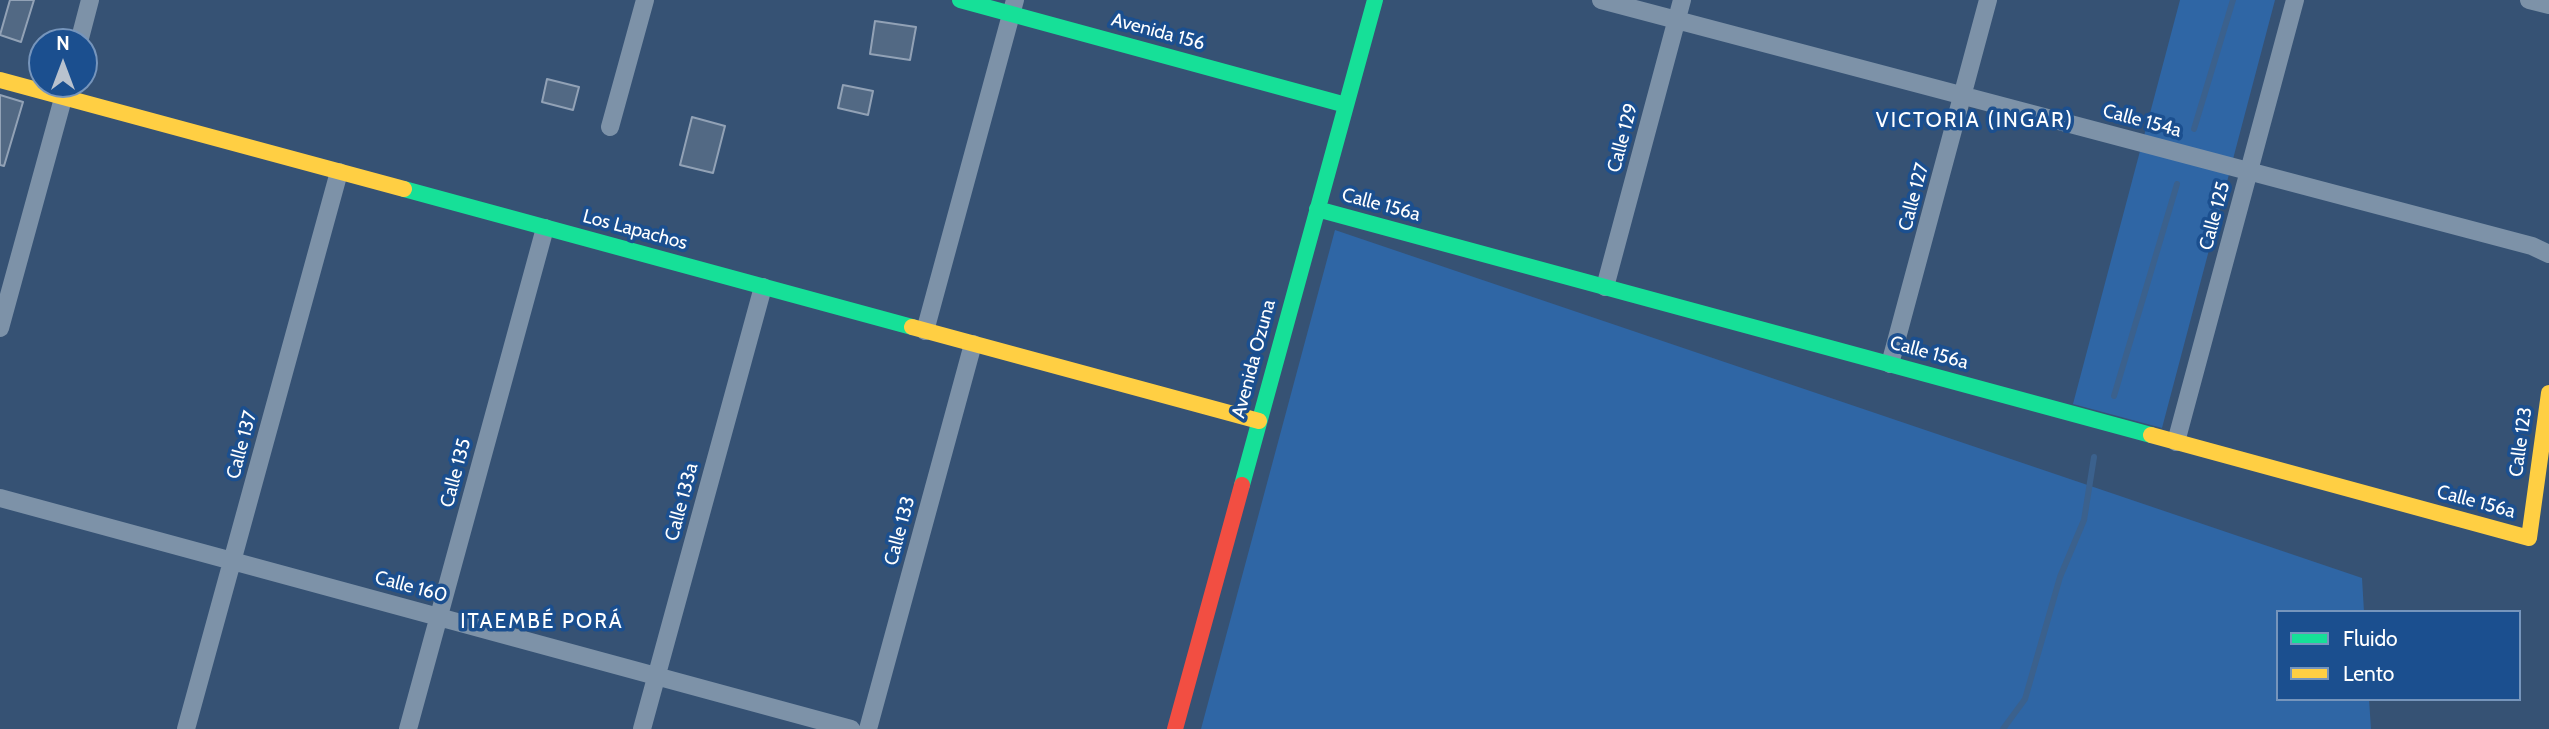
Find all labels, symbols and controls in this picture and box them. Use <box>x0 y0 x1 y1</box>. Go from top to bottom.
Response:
street label: Avenida 156 <box>1109 9 1207 55</box>
north arrow <box>28 28 98 98</box>
text: N <box>56 32 70 55</box>
street label: Calle 154a <box>2100 100 2184 142</box>
street label: Calle 129 <box>1603 101 1643 175</box>
district label: VICTORIA (INGAR) <box>1878 108 2072 134</box>
street label: Calle 127 <box>1894 161 1934 233</box>
street label: Calle 125 <box>2195 179 2235 253</box>
street label: Calle 156a <box>1339 184 1423 226</box>
street label: Los Lapachos <box>580 205 690 255</box>
street label: Avenida Ozuna <box>1227 297 1281 421</box>
street label: Calle 156a <box>1887 332 1971 374</box>
street label: Calle 123 <box>2505 406 2537 478</box>
street label: Calle 137 <box>222 408 262 482</box>
street label: Calle 135 <box>436 436 476 510</box>
street label: Calle 133a <box>661 461 703 543</box>
street label: Calle 156a <box>2434 481 2518 523</box>
street label: Calle 133 <box>880 494 920 568</box>
street label: Calle 160 <box>372 566 450 608</box>
district label: ITAEMBÉ PORÁ <box>462 609 622 635</box>
legend <box>2276 610 2521 701</box>
text: Fluido <box>2343 626 2398 651</box>
text: Lento <box>2343 661 2394 686</box>

